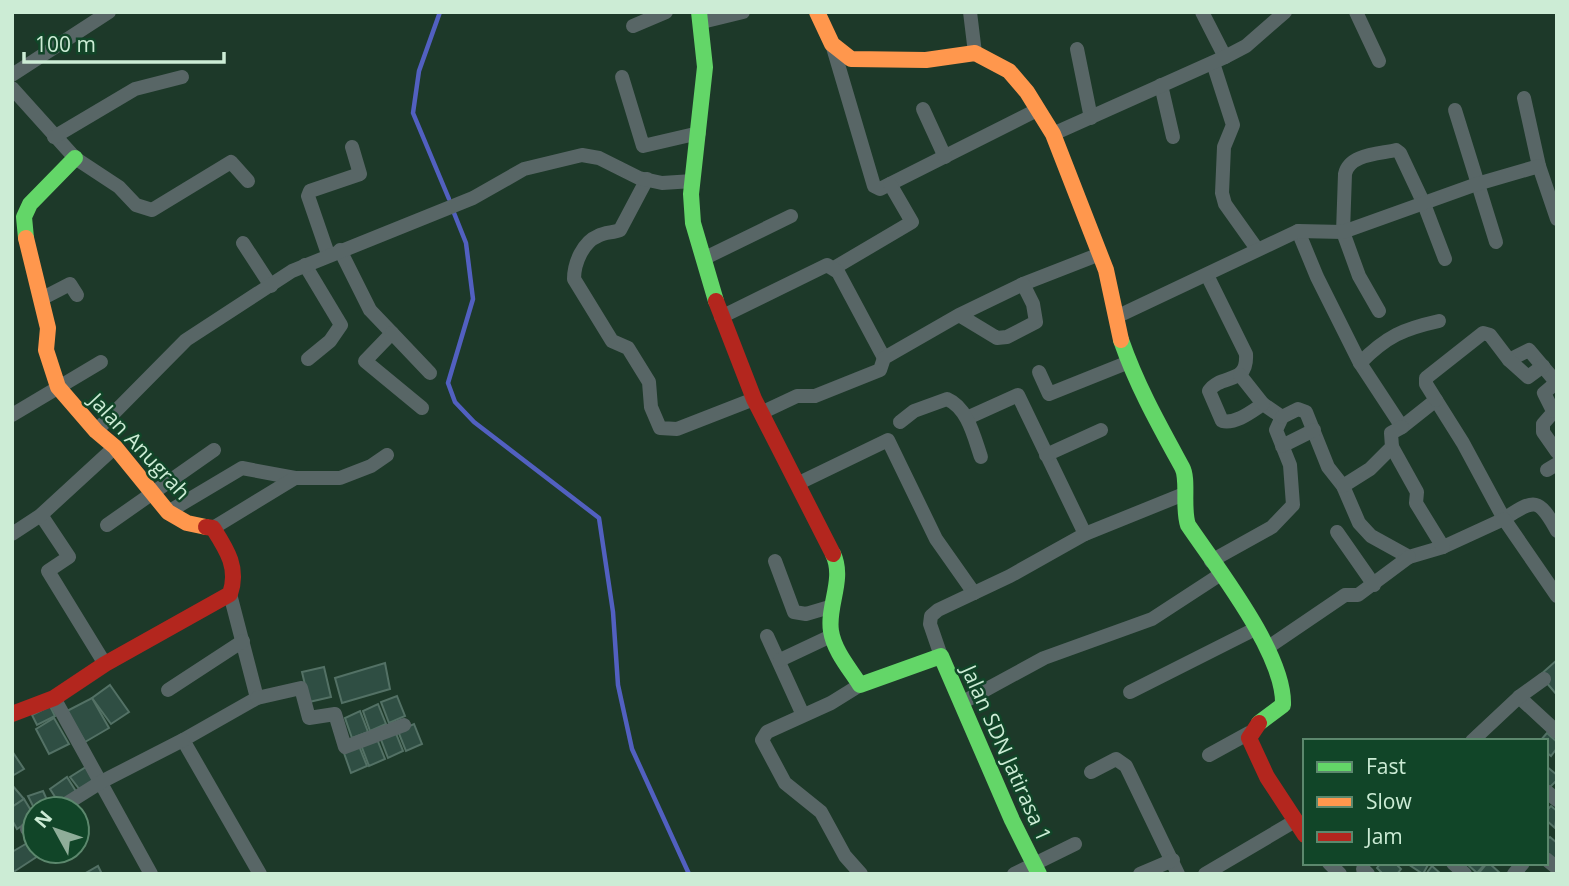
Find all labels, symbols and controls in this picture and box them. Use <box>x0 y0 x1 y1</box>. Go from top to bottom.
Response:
scale bar <box>24 21 224 65</box>
text: 100 m <box>35 30 96 58</box>
street label: Jalan Anugrah <box>82 385 197 505</box>
street label: Jalan SDN Jatirasa 1 <box>955 659 1058 846</box>
legend <box>1303 739 1548 865</box>
text: Fast <box>1366 752 1406 780</box>
text: Slow <box>1366 787 1412 815</box>
north arrow <box>21 795 91 865</box>
text: N <box>28 805 58 833</box>
text: Jam <box>1364 822 1403 850</box>

